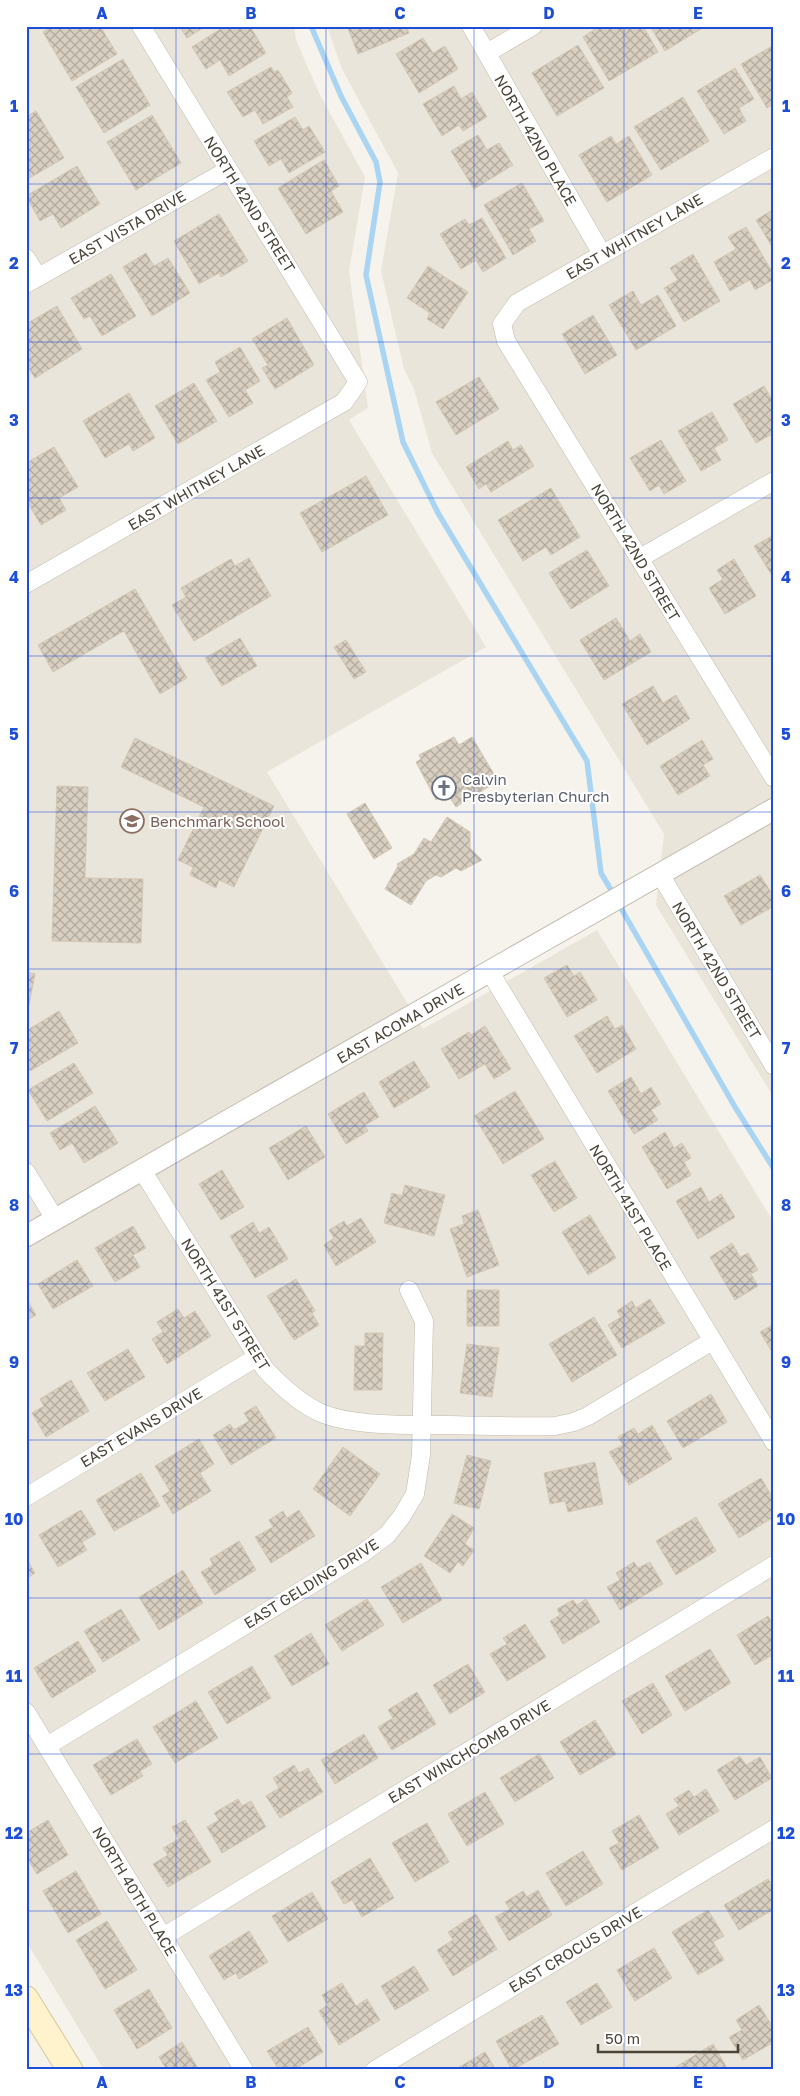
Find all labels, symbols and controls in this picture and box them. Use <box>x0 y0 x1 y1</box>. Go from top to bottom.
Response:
text: A <box>96 3 108 23</box>
text: B <box>245 3 257 23</box>
text: C <box>394 3 406 23</box>
text: D <box>543 3 555 23</box>
text: E <box>693 3 703 23</box>
street label: NORTH 42ND PLACE <box>491 71 581 209</box>
text: 1 <box>10 96 18 116</box>
text: 1 <box>782 96 790 116</box>
street label: NORTH 42ND STREET <box>201 133 299 275</box>
street label: EAST VISTA DRIVE <box>65 186 189 268</box>
street label: EAST WHITNEY LANE <box>562 189 706 283</box>
text: 2 <box>9 253 19 273</box>
text: 2 <box>781 253 791 273</box>
text: 3 <box>9 410 19 430</box>
text: 3 <box>781 410 791 430</box>
street label: EAST WHITNEY LANE <box>124 440 268 534</box>
street label: NORTH 42ND STREET <box>588 480 684 624</box>
text: 4 <box>9 567 19 587</box>
text: 4 <box>781 567 791 587</box>
text: 5 <box>9 724 19 744</box>
text: 5 <box>781 724 791 744</box>
place label: Calvin Presbyterian Church <box>462 770 610 805</box>
church icon: Calvin Presbyterian Church <box>431 775 457 801</box>
school or university icon: Benchmark School <box>119 808 145 834</box>
place label: Benchmark School <box>150 812 285 830</box>
text: 6 <box>9 881 19 901</box>
text: 6 <box>781 881 791 901</box>
street label: NORTH 42ND STREET <box>669 898 765 1042</box>
street label: EAST ACOMA DRIVE <box>333 979 467 1067</box>
text: 7 <box>10 1038 19 1058</box>
text: 7 <box>782 1038 791 1058</box>
street label: NORTH 41ST PLACE <box>586 1141 676 1273</box>
text: 8 <box>9 1195 19 1215</box>
text: 8 <box>781 1195 791 1215</box>
street label: NORTH 41ST STREET <box>178 1235 274 1373</box>
text: 9 <box>9 1352 19 1372</box>
text: 9 <box>781 1352 791 1372</box>
street label: EAST EVANS DRIVE <box>77 1383 205 1471</box>
text: 10 <box>5 1509 23 1529</box>
text: 10 <box>777 1509 795 1529</box>
street label: EAST GELDING DRIVE <box>240 1534 382 1632</box>
text: 11 <box>6 1666 22 1686</box>
text: 11 <box>778 1666 794 1686</box>
street label: EAST WINCHCOMB DRIVE <box>385 1695 553 1807</box>
text: 12 <box>5 1823 23 1843</box>
street label: NORTH 40TH PLACE <box>89 1823 181 1959</box>
text: 12 <box>777 1823 795 1843</box>
street label: EAST CROCUS DRIVE <box>505 1902 645 1996</box>
text: 13 <box>5 1980 23 2000</box>
text: 13 <box>777 1980 795 2000</box>
scale bar <box>598 2021 738 2053</box>
text: 50 m <box>605 2029 640 2047</box>
text: A <box>96 2072 108 2092</box>
text: B <box>245 2072 257 2092</box>
text: C <box>394 2072 406 2092</box>
text: D <box>543 2072 555 2092</box>
text: E <box>693 2072 703 2092</box>

